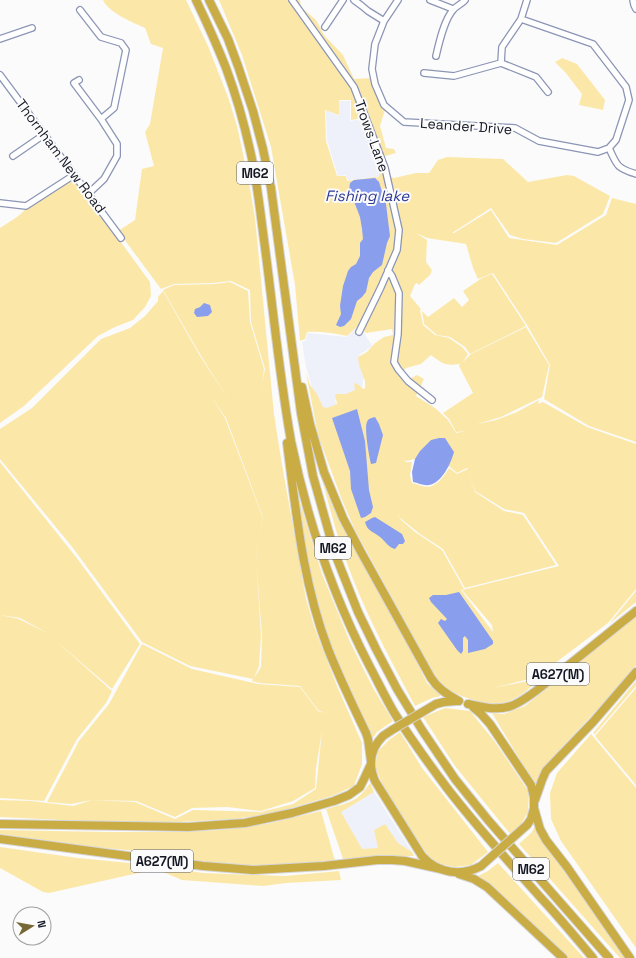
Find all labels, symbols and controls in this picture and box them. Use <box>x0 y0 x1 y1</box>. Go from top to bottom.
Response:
street label: Thornham New Road <box>12 95 110 217</box>
street label: Trows Lane <box>351 97 393 175</box>
street label: Leander Drive <box>419 114 513 138</box>
road number: M62 <box>237 162 273 184</box>
water label: Fishing lake <box>325 186 410 205</box>
road number: M62 <box>315 537 351 559</box>
road number: A627(M) <box>527 663 589 685</box>
road number: A627(M) <box>131 850 193 872</box>
road number: M62 <box>513 858 549 880</box>
north arrow <box>12 906 52 946</box>
text: N <box>34 919 49 929</box>

